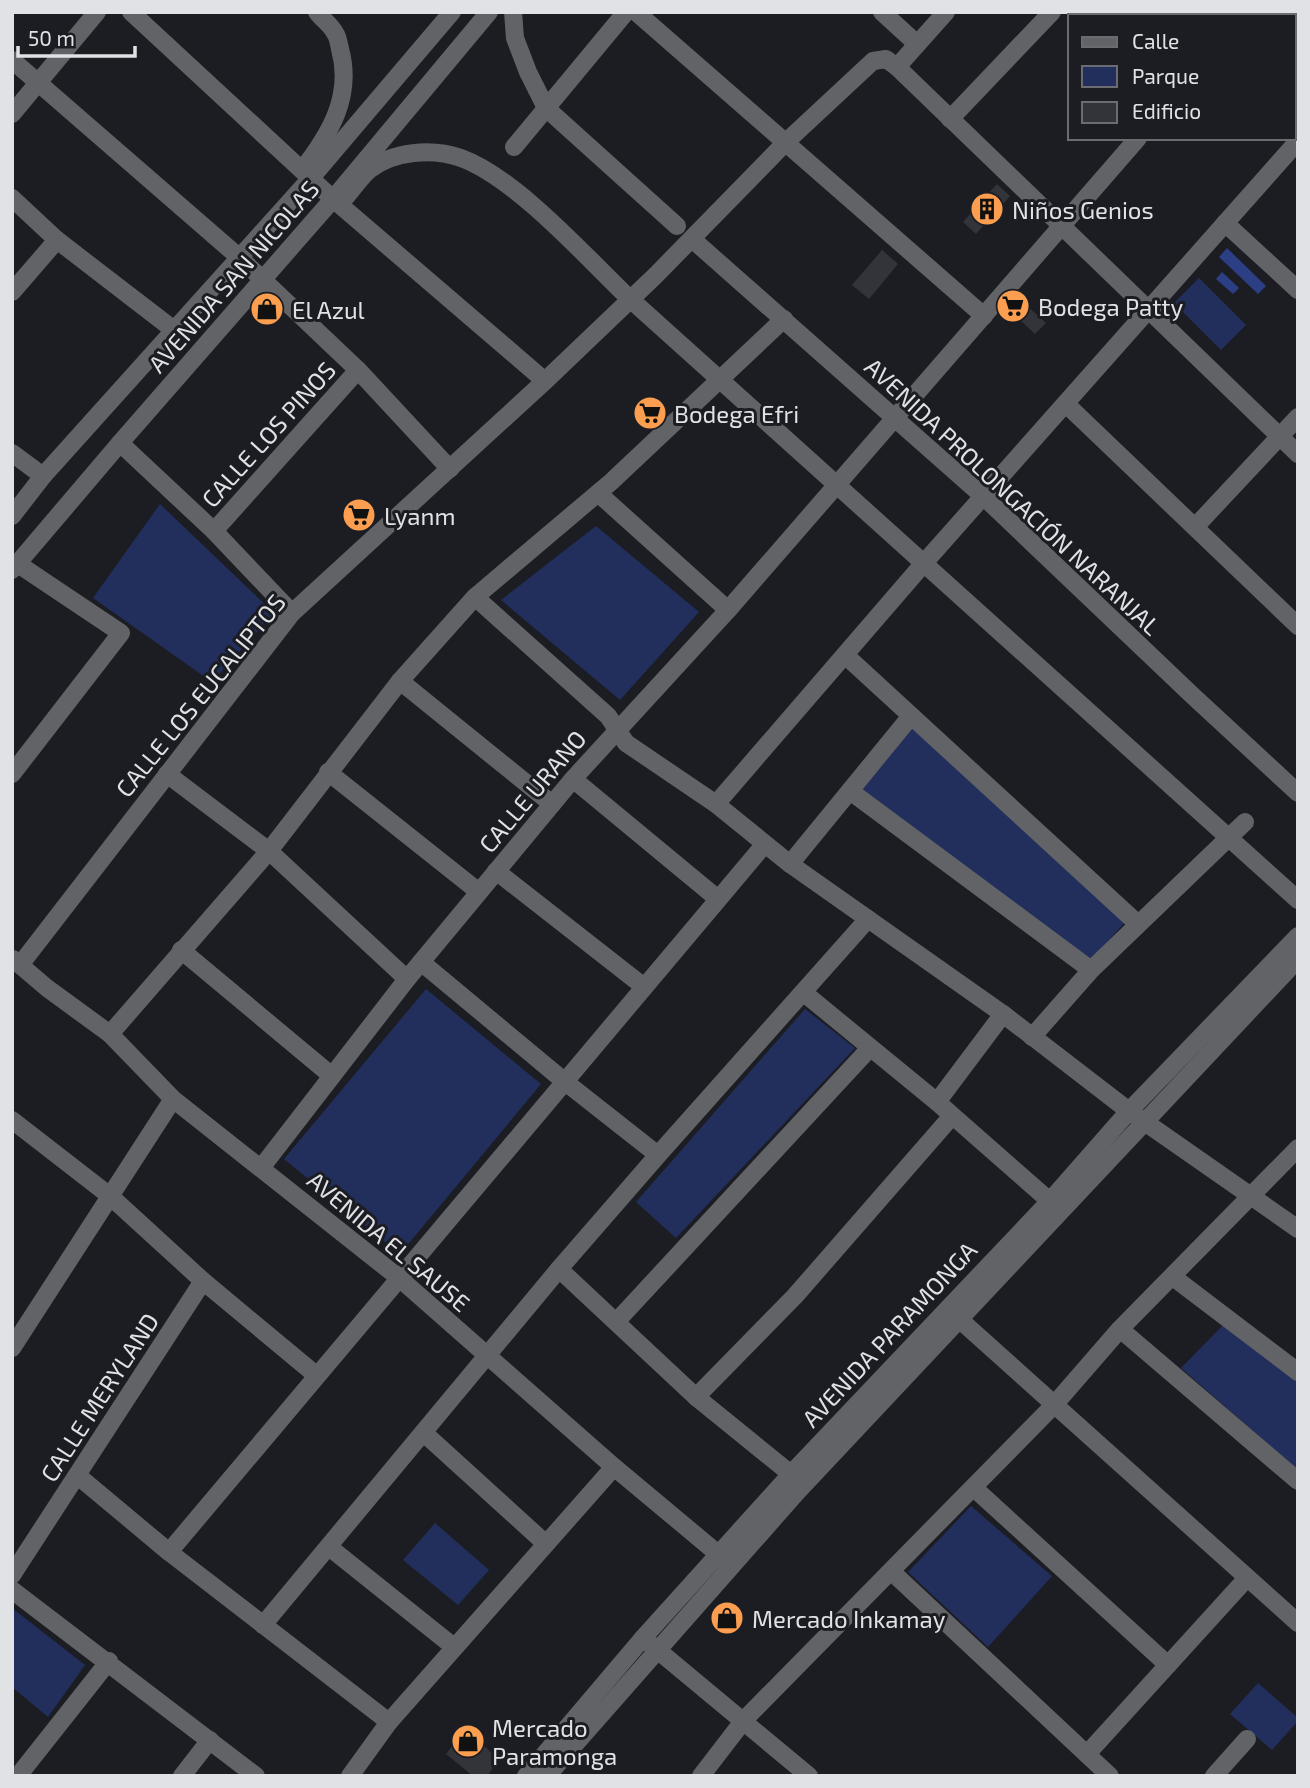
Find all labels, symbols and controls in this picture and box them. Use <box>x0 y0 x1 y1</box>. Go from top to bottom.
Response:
scale bar <box>18 14 135 58</box>
legend <box>1068 14 1296 140</box>
text: 50 m <box>28 25 75 50</box>
text: Calle <box>1132 28 1179 53</box>
text: Parque <box>1132 63 1199 88</box>
text: Edificio <box>1132 98 1201 123</box>
street label: AVENIDA SAN NICOLAS <box>142 174 324 378</box>
building icon: Niños Genios <box>968 190 1006 228</box>
place label: Niños Genios <box>1012 195 1154 224</box>
supermarket icon: Bodega Patty <box>994 287 1032 325</box>
shop icon: El Azul <box>248 290 286 328</box>
place label: Bodega Patty <box>1038 292 1183 321</box>
place label: El Azul <box>292 295 365 324</box>
street label: AVENIDA PROLONGACIÓN NARANJAL <box>859 351 1167 641</box>
street label: CALLE LOS PINOS <box>195 355 341 513</box>
supermarket icon: Bodega Efri <box>631 394 669 432</box>
place label: Bodega Efri <box>674 399 799 428</box>
supermarket icon: Lyanm <box>340 496 378 534</box>
place label: Lyanm <box>384 501 455 530</box>
street label: CALLE LOS EUCALIPTOS <box>109 588 291 802</box>
street label: CALLE URANO <box>472 724 592 858</box>
street label: AVENIDA EL SAUSE <box>302 1165 476 1317</box>
street label: AVENIDA PARAMONGA <box>796 1235 982 1433</box>
street label: CALLE MERYLAND <box>34 1307 164 1487</box>
shop icon: Mercado Inkamay <box>708 1599 746 1637</box>
place label: Mercado Inkamay <box>752 1604 946 1633</box>
place label: Mercado Paramonga <box>492 1713 617 1770</box>
shop icon: Mercado Paramonga <box>449 1722 487 1760</box>

